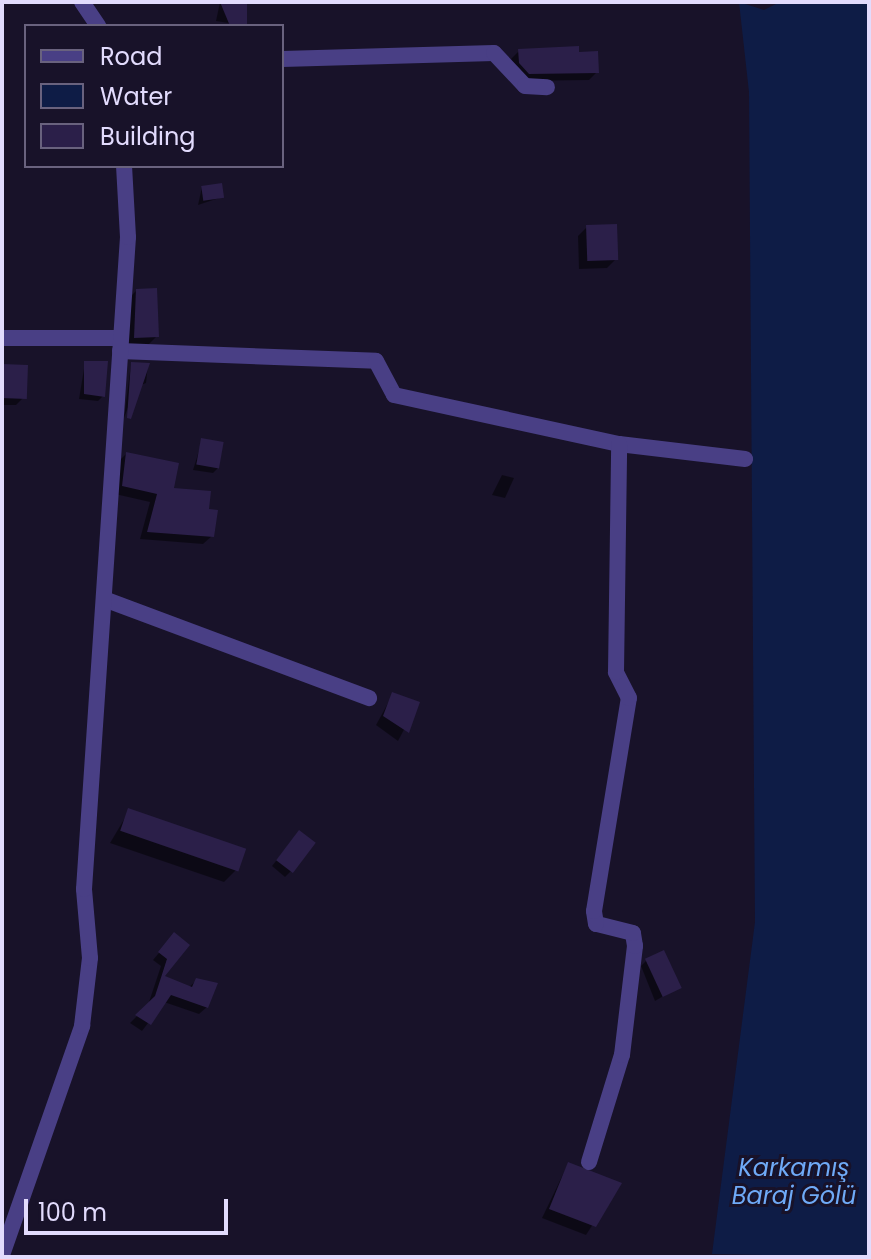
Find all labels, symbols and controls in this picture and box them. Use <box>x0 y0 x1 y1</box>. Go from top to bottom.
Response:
legend <box>24 24 284 168</box>
text: Road <box>100 40 162 73</box>
text: Water <box>100 80 172 113</box>
text: Building <box>100 120 196 153</box>
water label: Karkamış Baraj Gölü <box>732 1154 856 1210</box>
scale bar <box>28 1183 232 1233</box>
text: 100 m <box>38 1196 107 1229</box>

